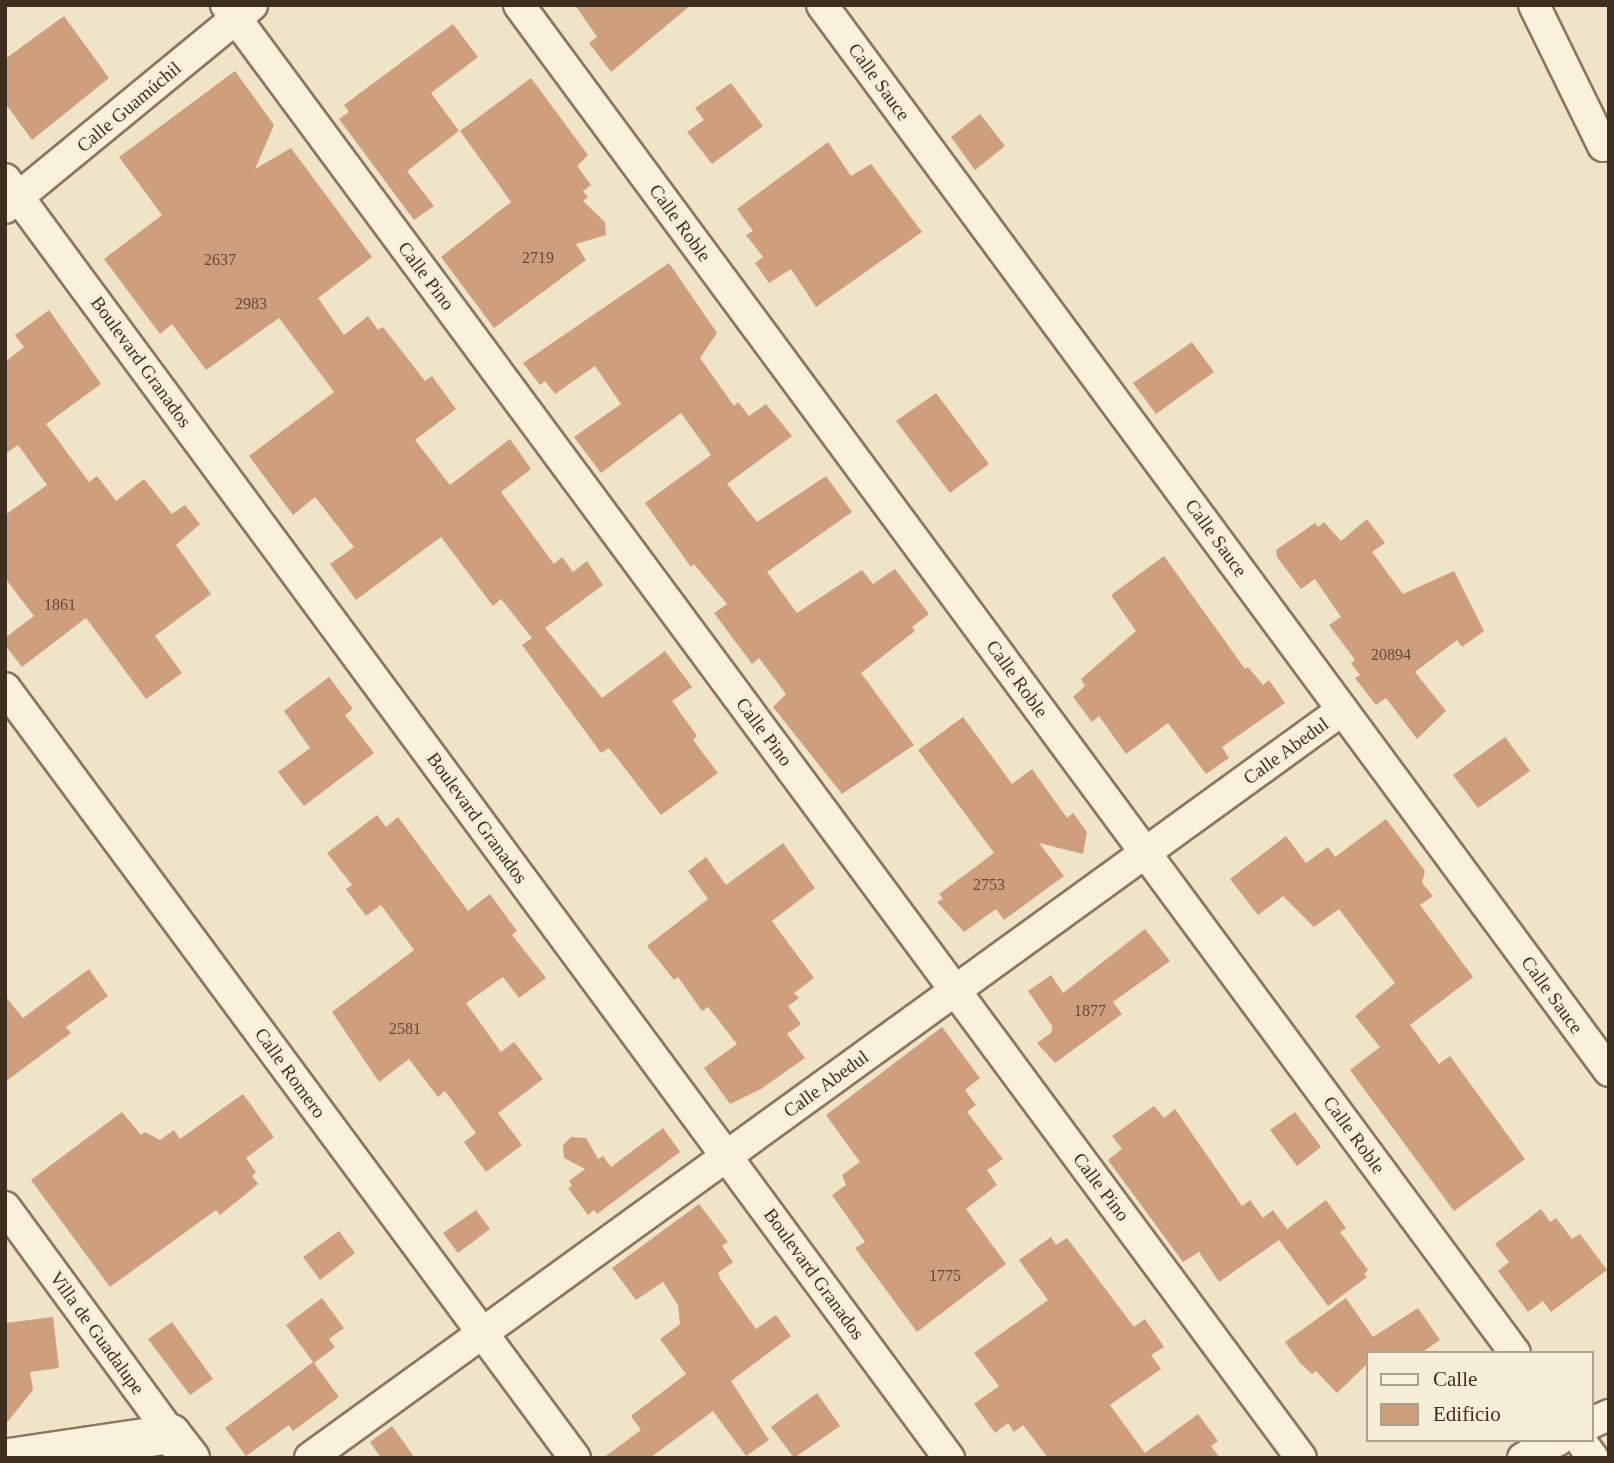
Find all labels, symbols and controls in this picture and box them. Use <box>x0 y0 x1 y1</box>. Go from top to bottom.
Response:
street label: Calle Sauce <box>843 39 915 125</box>
street label: Calle Guamúchil <box>72 57 186 157</box>
street label: Calle Roble <box>644 180 716 266</box>
street label: Calle Pino <box>393 237 459 315</box>
house number: 2719 <box>522 248 554 268</box>
house number: 2637 <box>204 250 236 270</box>
street label: Boulevard Granados <box>86 292 196 432</box>
house number: 2983 <box>235 294 267 314</box>
street label: Calle Sauce <box>1180 495 1252 581</box>
house number: 1861 <box>44 595 76 615</box>
street label: Calle Roble <box>981 636 1053 722</box>
house number: 20894 <box>1371 645 1411 665</box>
street label: Calle Pino <box>731 693 797 771</box>
street label: Calle Abedul <box>1239 712 1333 790</box>
street label: Boulevard Granados <box>422 748 532 888</box>
house number: 2753 <box>973 875 1005 895</box>
street label: Calle Sauce <box>1516 952 1588 1038</box>
house number: 1877 <box>1074 1001 1106 1021</box>
house number: 2581 <box>389 1019 421 1039</box>
street label: Calle Romero <box>250 1023 330 1123</box>
street label: Calle Abedul <box>779 1045 873 1123</box>
street label: Calle Roble <box>1318 1092 1390 1178</box>
street label: Calle Pino <box>1068 1148 1134 1226</box>
street label: Boulevard Granados <box>759 1204 869 1344</box>
house number: 1775 <box>929 1266 961 1286</box>
street label: Villa de Guadalupe <box>45 1267 149 1399</box>
legend <box>1366 1351 1593 1442</box>
text: Calle <box>1433 1367 1477 1391</box>
text: Edificio <box>1433 1402 1501 1426</box>

